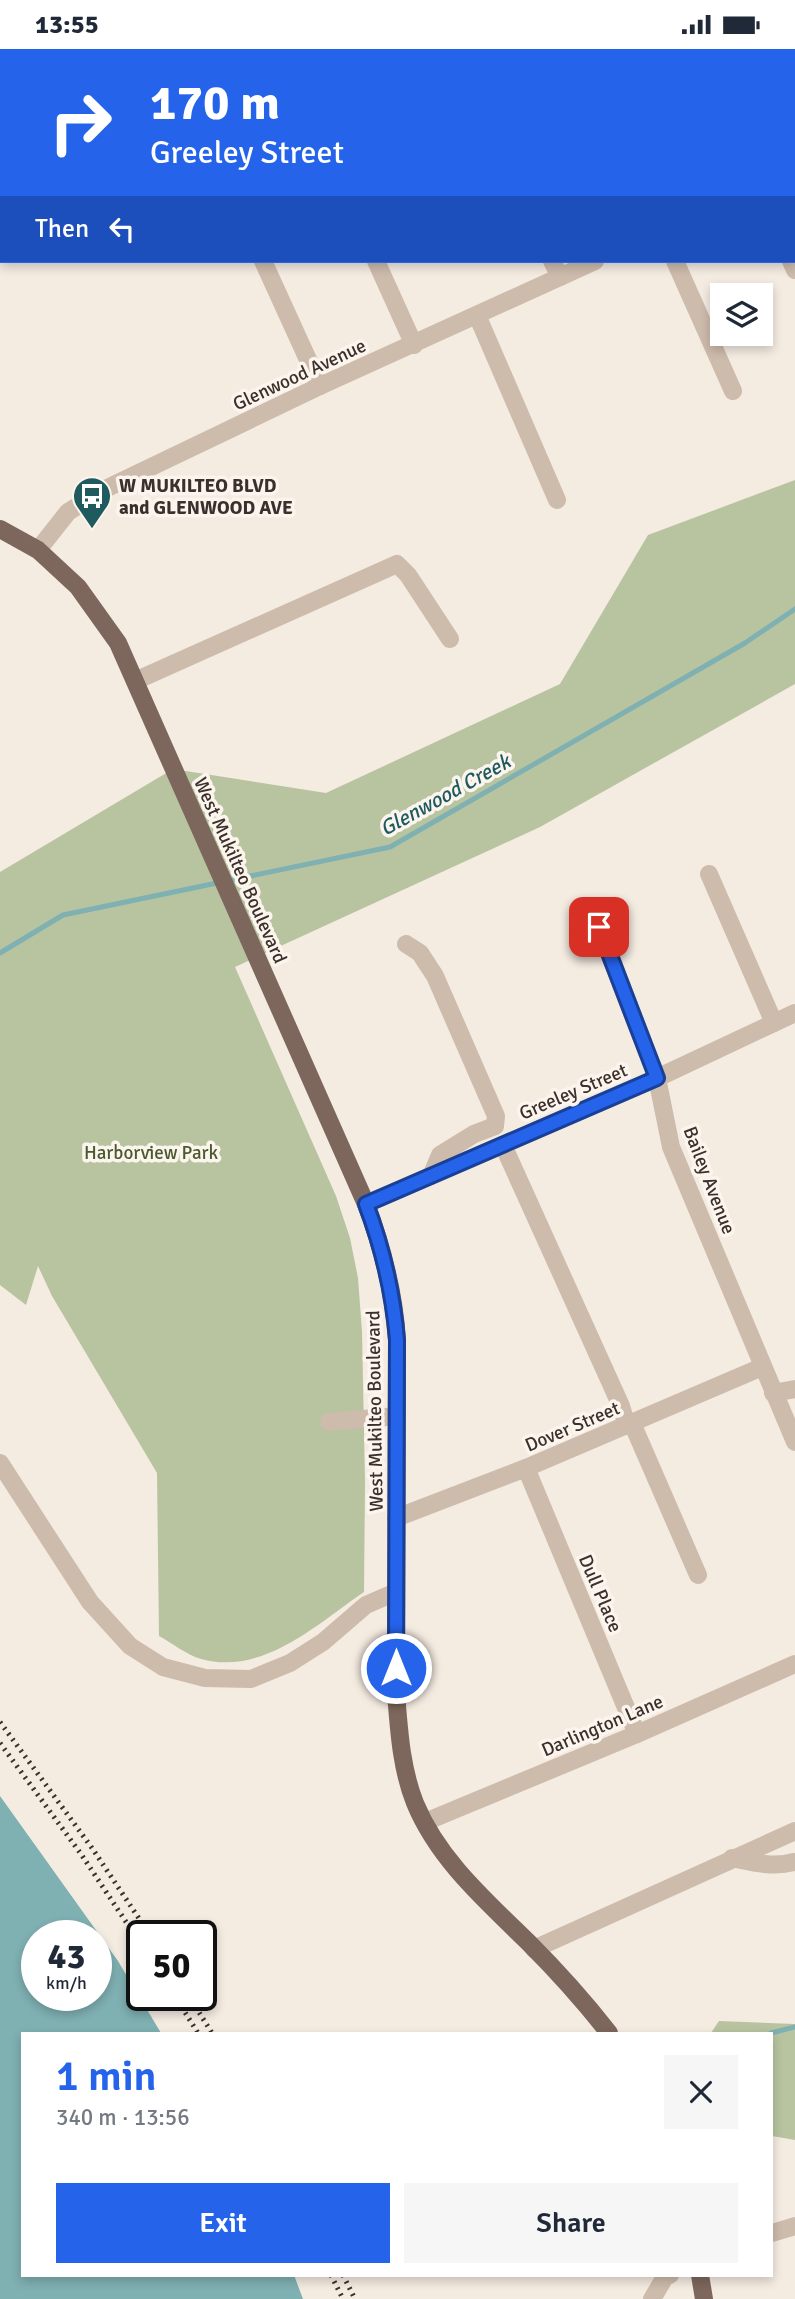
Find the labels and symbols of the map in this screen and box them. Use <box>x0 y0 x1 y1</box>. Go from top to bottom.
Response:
street label: Glenwood Avenue <box>229 334 370 416</box>
place label: W MUKILTEO BLVD and GLENWOOD AVE <box>119 474 293 520</box>
bus stop icon: W MUKILTEO BLVD and GLENWOOD AVE <box>71 475 113 530</box>
water label: Glenwood Creek <box>375 747 517 842</box>
street label: West Mukilteo Boulevard <box>188 774 292 967</box>
pin <box>569 897 629 957</box>
street label: Greeley Street <box>516 1058 631 1125</box>
street label: Bailey Avenue <box>678 1123 741 1238</box>
park label: Harborview Park <box>84 1141 219 1165</box>
street label: West Mukilteo Boulevard <box>361 1310 389 1512</box>
street label: Dover Street <box>521 1396 624 1458</box>
street label: Dull Place <box>573 1551 627 1636</box>
position arrow <box>359 1631 433 1705</box>
street label: Darlington Lane <box>538 1689 667 1762</box>
speed limit sign: 50 <box>126 1920 217 2011</box>

